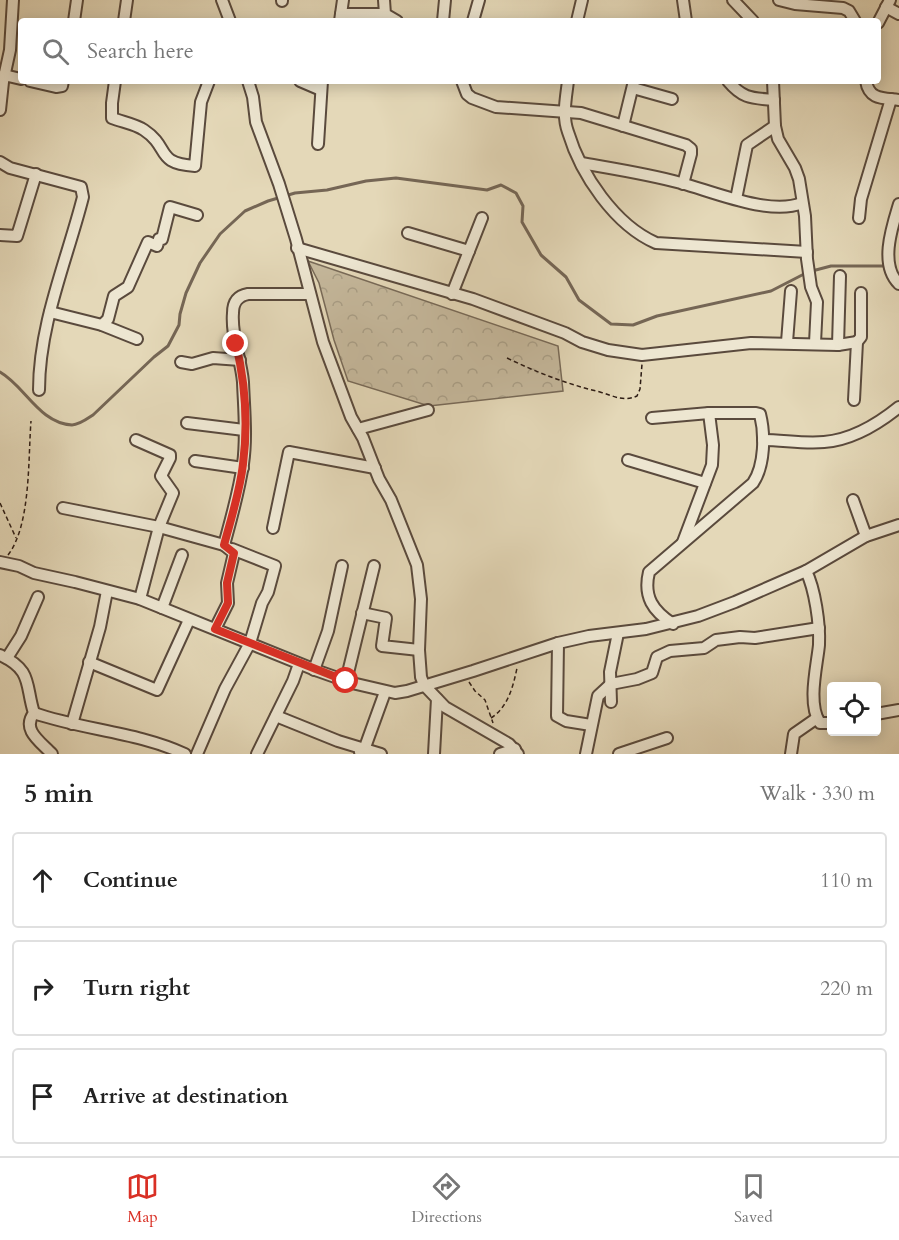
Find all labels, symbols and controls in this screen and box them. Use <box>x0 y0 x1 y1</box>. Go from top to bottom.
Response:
search box <box>18 18 881 84</box>
icon: search <box>39 35 72 68</box>
text: Search here <box>87 36 194 66</box>
route end <box>222 330 248 356</box>
route start <box>332 667 358 693</box>
map controls <box>827 682 881 736</box>
button: locate <box>827 682 881 736</box>
text: 5 min <box>24 776 93 811</box>
text: Walk · 330 m <box>760 780 875 807</box>
icon: ahead <box>26 864 59 897</box>
text: Continue <box>83 865 178 895</box>
text: 110 m <box>820 867 873 894</box>
icon: right <box>26 972 59 1005</box>
text: Turn right <box>83 973 190 1003</box>
text: 220 m <box>820 975 873 1002</box>
icon: arrive <box>26 1080 59 1113</box>
text: Arrive at destination <box>83 1081 288 1111</box>
tab: Map <box>126 1170 159 1228</box>
tab: Directions <box>411 1170 482 1228</box>
tab: Saved <box>734 1170 773 1228</box>

